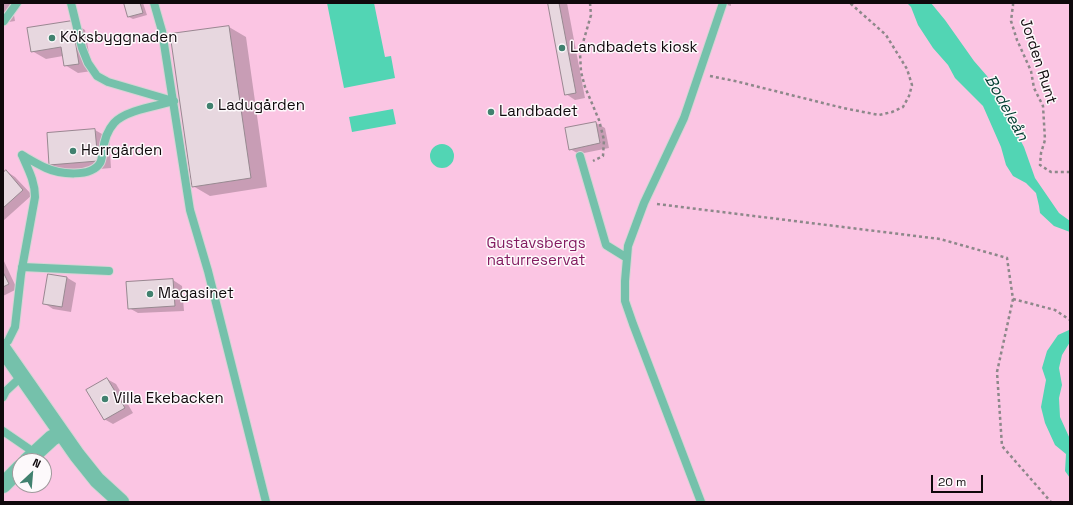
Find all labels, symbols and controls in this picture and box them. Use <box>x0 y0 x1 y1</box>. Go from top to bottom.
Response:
street label: Jorden Runt <box>1016 16 1060 106</box>
place label: Köksbyggnaden <box>60 29 177 47</box>
marker: Köksbyggnaden <box>47 33 57 43</box>
place label: Landbadets kiosk <box>570 39 698 57</box>
marker: Landbadets kiosk <box>557 43 567 53</box>
water label: Bodeleån <box>980 72 1032 144</box>
place label: Ladugården <box>218 97 305 115</box>
marker: Ladugården <box>205 101 215 111</box>
place label: Landbadet <box>499 103 578 121</box>
marker: Landbadet <box>486 107 496 117</box>
place label: Herrgården <box>81 142 162 160</box>
marker: Herrgården <box>68 146 78 156</box>
park label: Gustavsbergs naturreservat <box>486 235 586 270</box>
place label: Magasinet <box>158 285 234 303</box>
marker: Magasinet <box>145 289 155 299</box>
place label: Villa Ekebacken <box>113 390 224 408</box>
marker: Villa Ekebacken <box>100 394 110 404</box>
north arrow <box>12 453 52 493</box>
text: N <box>30 455 43 471</box>
scale bar <box>933 467 985 493</box>
text: 20 m <box>938 474 966 490</box>

